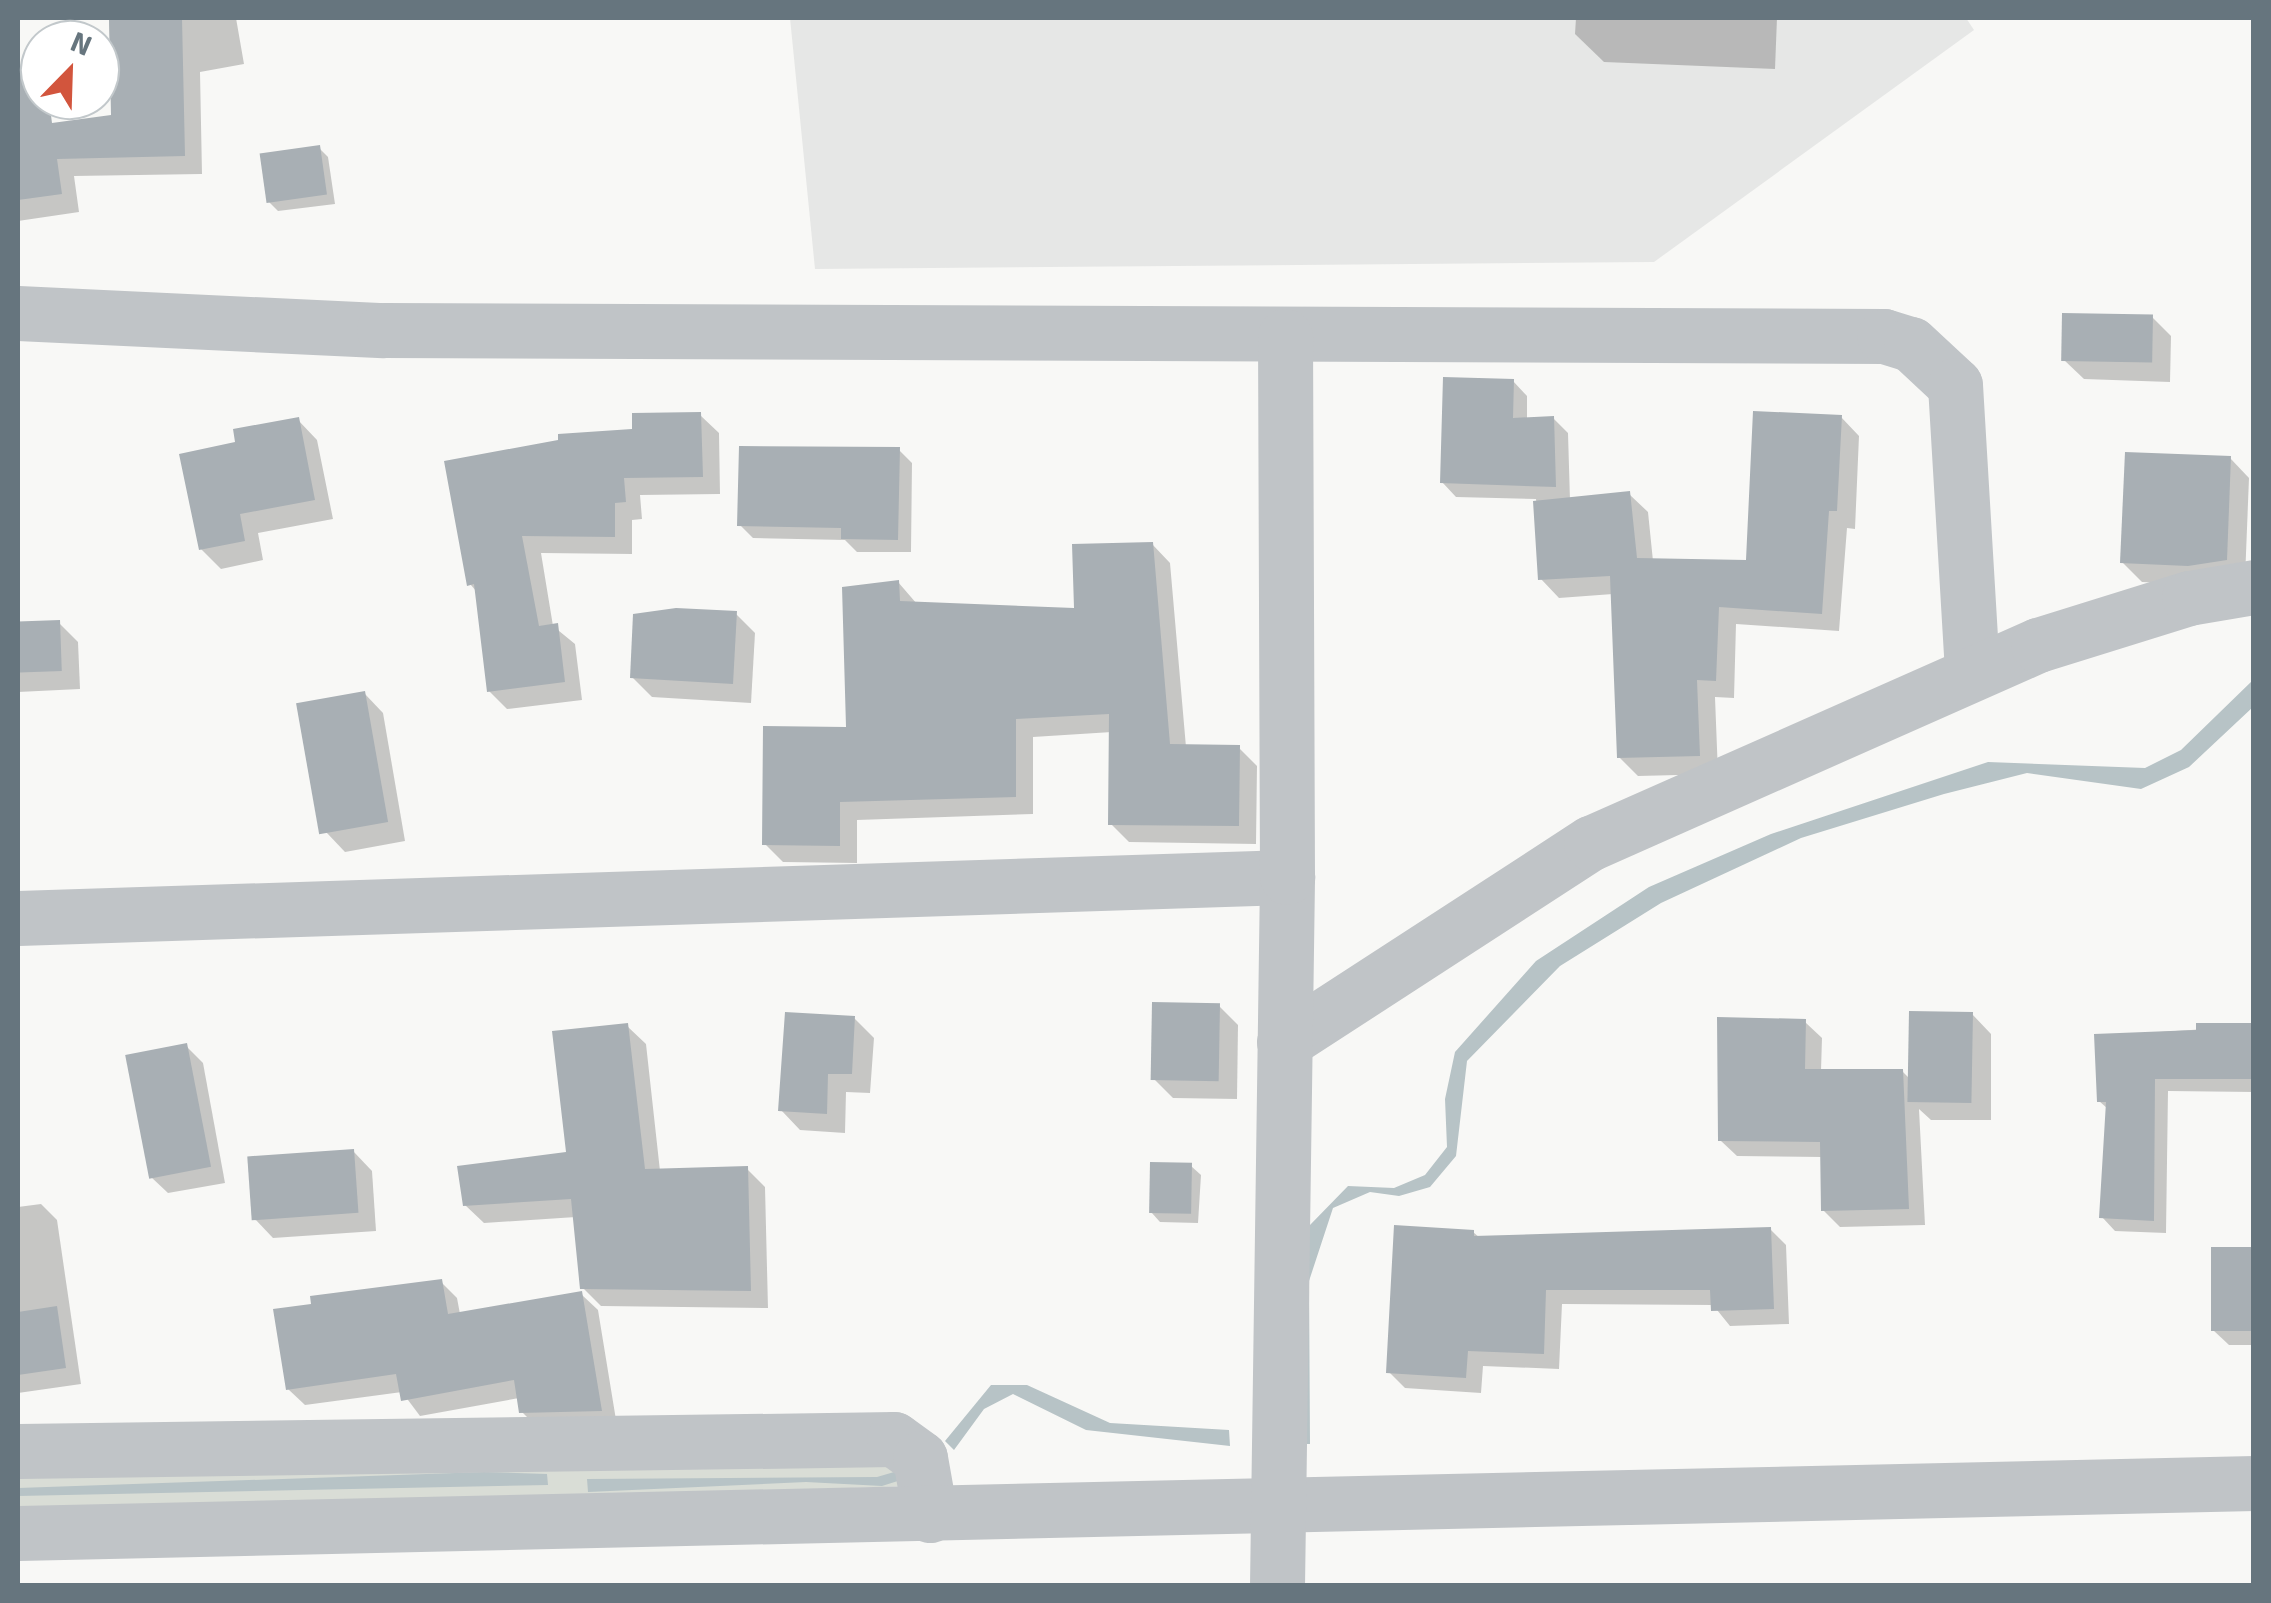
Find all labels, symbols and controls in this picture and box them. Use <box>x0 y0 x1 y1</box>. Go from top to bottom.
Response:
north arrow <box>20 20 120 120</box>
text: N <box>65 25 97 64</box>

